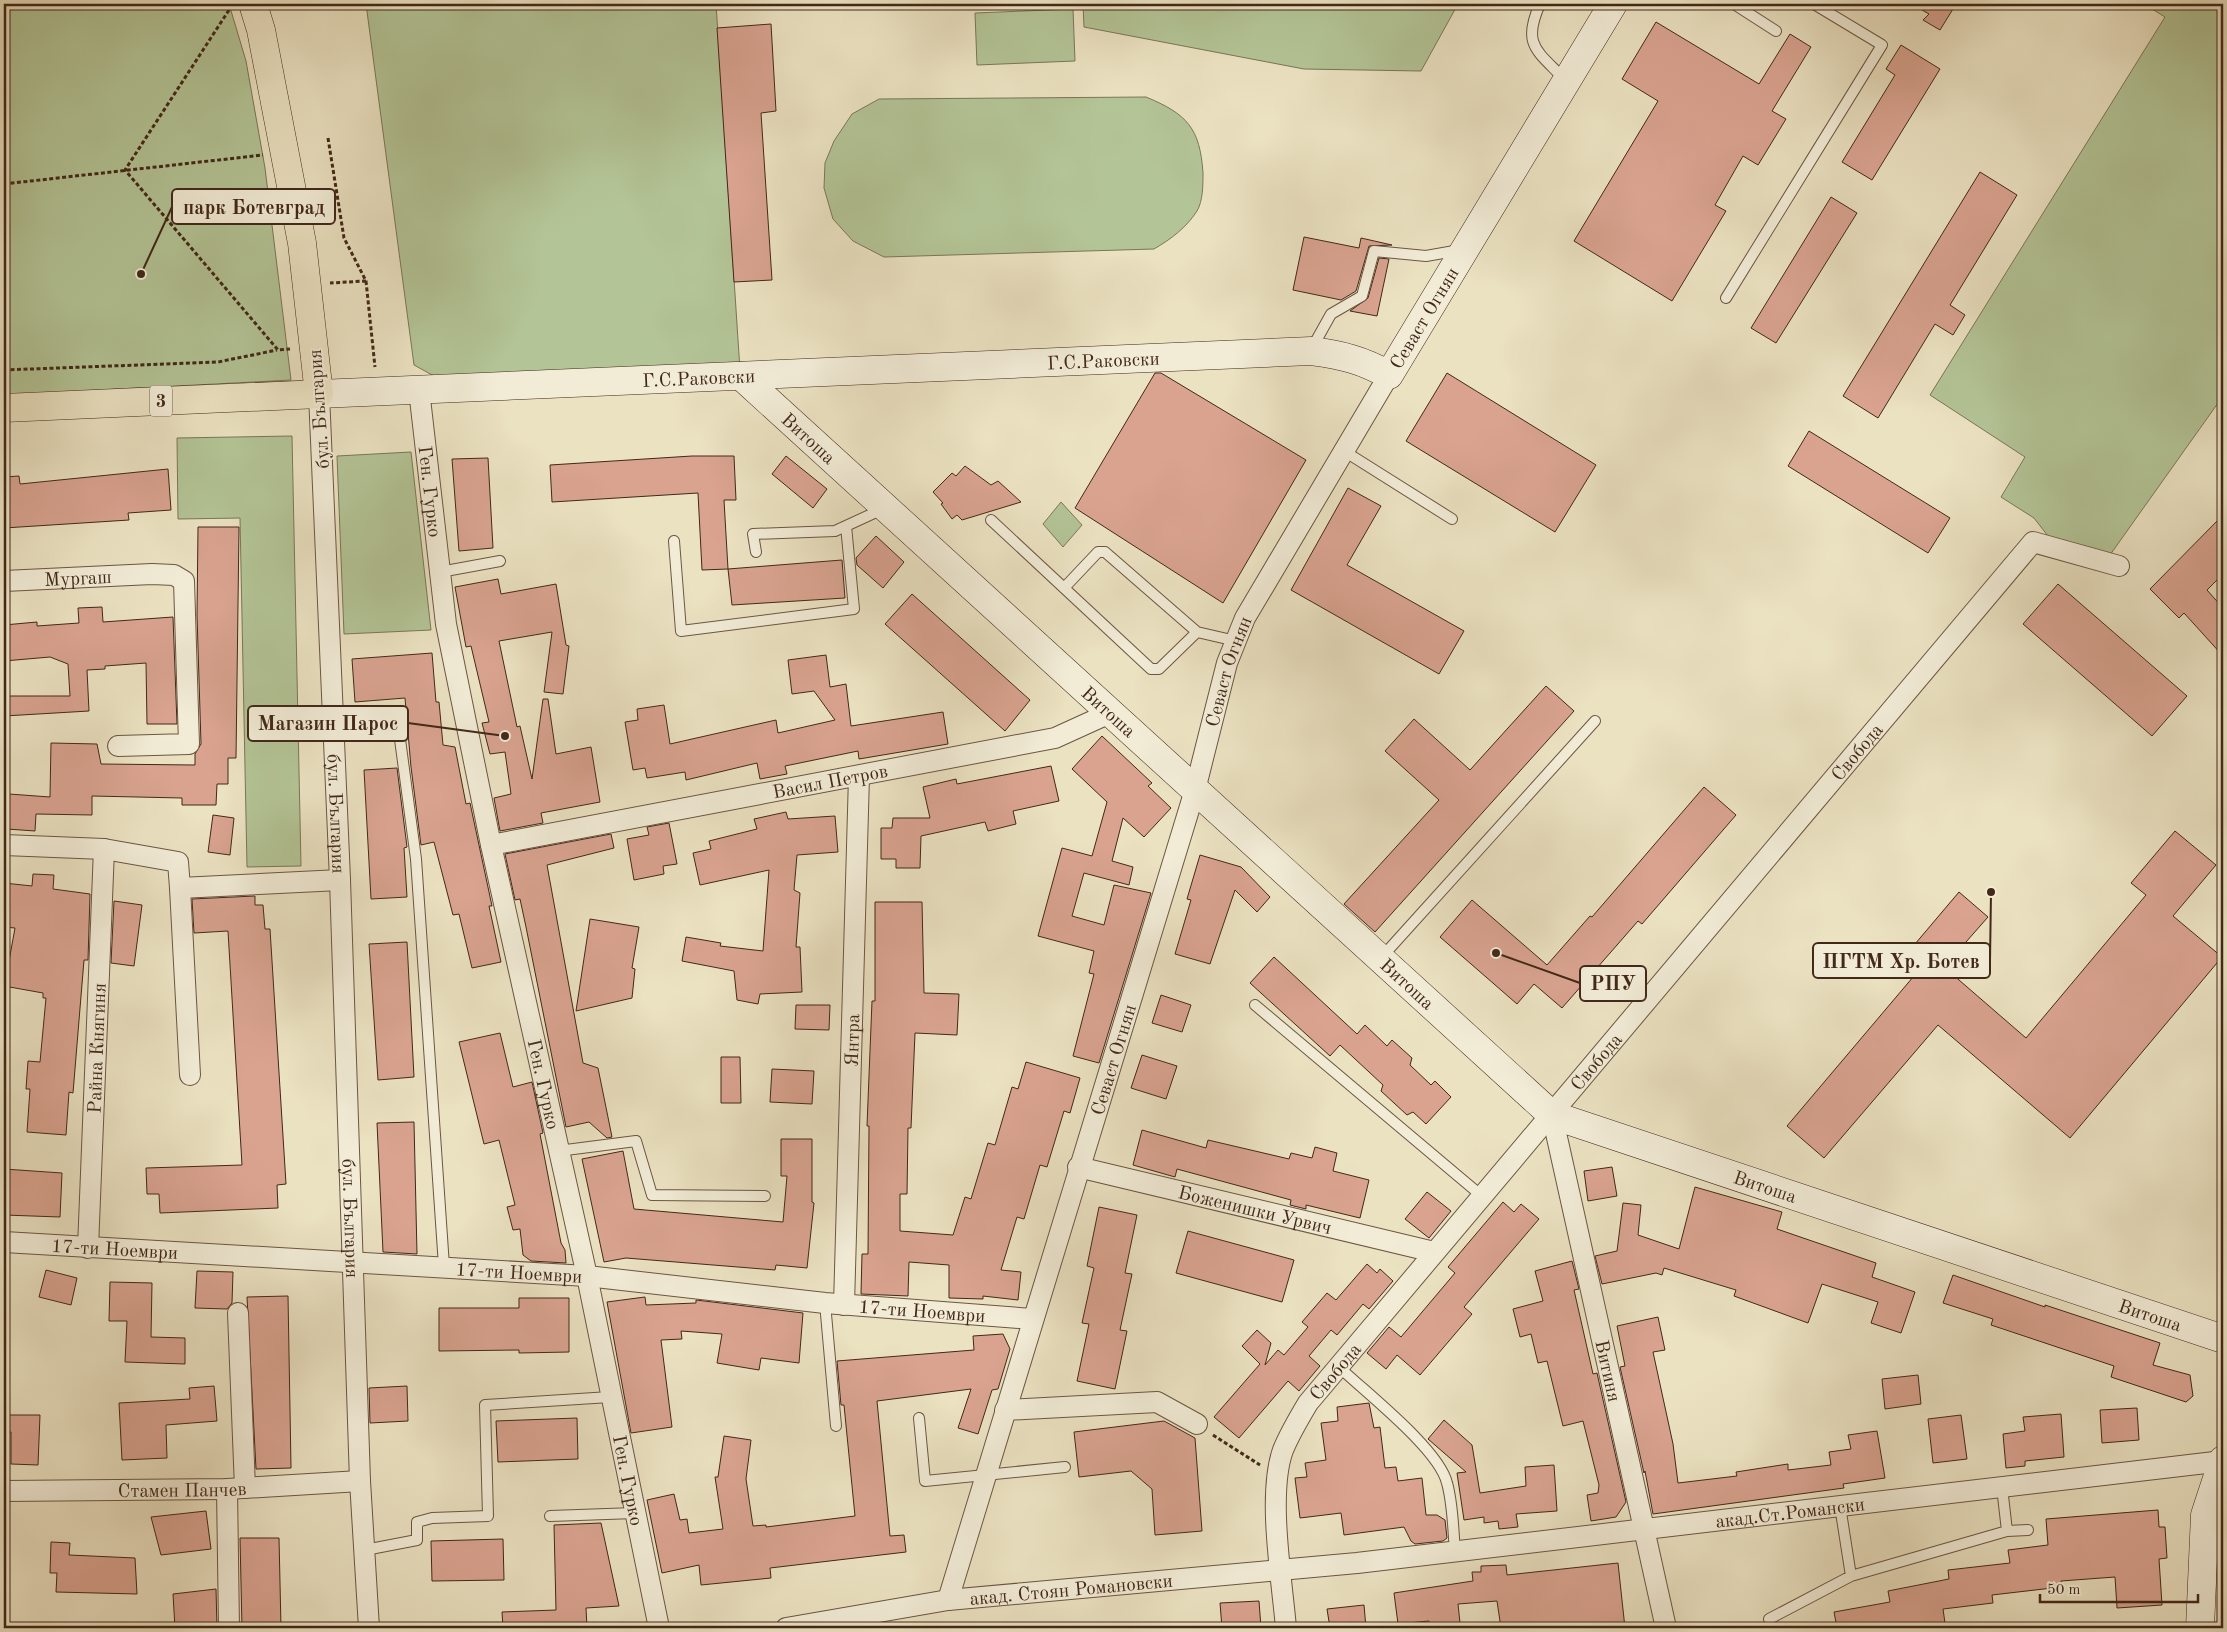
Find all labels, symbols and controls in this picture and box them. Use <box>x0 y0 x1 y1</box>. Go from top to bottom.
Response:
callout: парк Ботевград <box>172 189 335 224</box>
text: парк Ботевград <box>183 199 325 219</box>
street label: Севаст Огнян <box>1388 265 1464 373</box>
street label: бул. България <box>307 348 334 469</box>
street label: Г.С.Раковски <box>1047 351 1160 374</box>
street label: Г.С.Раковски <box>642 368 756 392</box>
road number: 3 <box>150 386 172 416</box>
street label: Витоша <box>777 411 838 469</box>
street label: Ген. Гурко <box>413 445 443 538</box>
street label: Мургаш <box>44 569 112 591</box>
street label: Севаст Огнян <box>1204 614 1257 729</box>
street label: Витоша <box>1077 684 1139 743</box>
callout: Магазин Парос <box>248 706 408 741</box>
text: Магазин Парос <box>258 715 398 735</box>
street label: Свобода <box>1829 721 1888 785</box>
street label: бул. България <box>323 753 347 874</box>
street label: Васил Петров <box>771 763 890 803</box>
callout: ПГТМ Хр. Ботев <box>1813 943 1990 978</box>
text: ПГТМ Хр. Ботев <box>1822 953 1980 973</box>
street label: Витоша <box>1375 956 1437 1015</box>
callout: РПУ <box>1580 966 1646 1001</box>
text: РПУ <box>1590 975 1636 995</box>
street label: Райна Княгиня <box>86 982 111 1114</box>
street label: Севаст Огнян <box>1089 1003 1141 1118</box>
street label: Янтра <box>844 1013 864 1067</box>
street label: Свобода <box>1568 1030 1627 1095</box>
street label: Ген. Гурко <box>523 1038 561 1132</box>
street label: бул. България <box>337 1158 360 1279</box>
street label: Витоша <box>1730 1169 1799 1208</box>
street label: Боженишки Урвич <box>1176 1184 1333 1239</box>
street label: 17-ти Ноември <box>51 1238 179 1264</box>
street label: 17-ти Ноември <box>455 1261 583 1288</box>
street label: Витоша <box>2115 1298 2184 1337</box>
street label: 17-ти Ноември <box>858 1299 986 1327</box>
street label: Витиня <box>1590 1339 1623 1404</box>
street label: Свобода <box>1307 1340 1366 1405</box>
street label: Ген. Гурко <box>608 1434 645 1528</box>
street label: Стамен Панчев <box>118 1481 247 1502</box>
street label: акад.Ст.Романски <box>1715 1496 1866 1533</box>
scale bar <box>2040 1572 2197 1604</box>
street label: акад. Стоян Романовски <box>969 1573 1174 1610</box>
text: 50 m <box>2047 1583 2081 1598</box>

